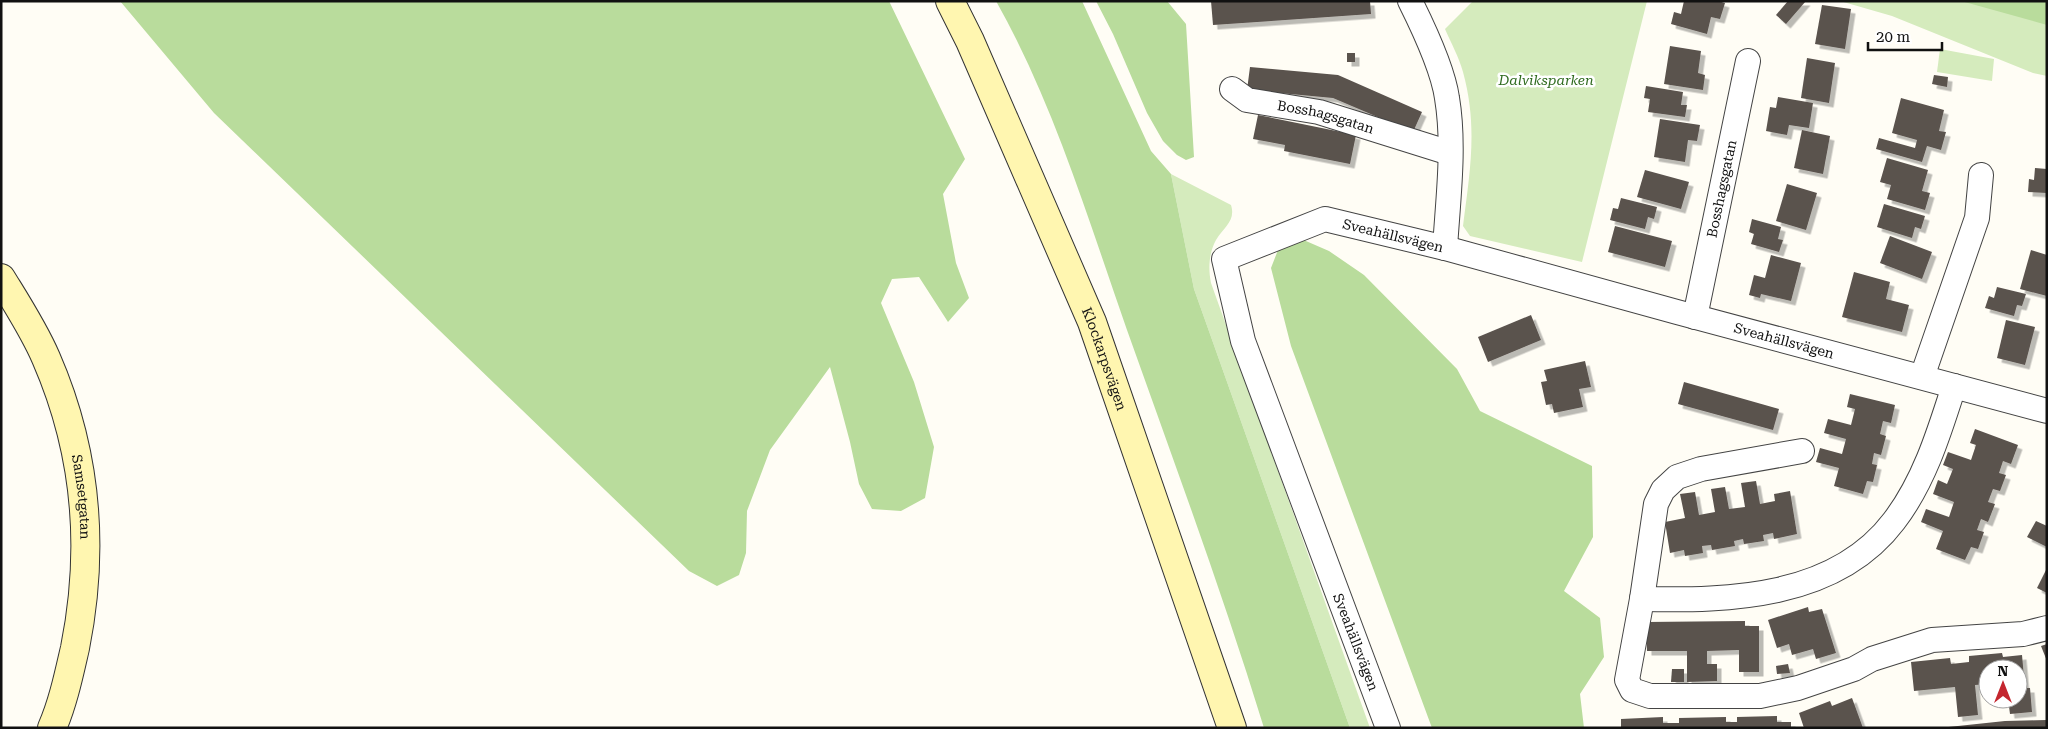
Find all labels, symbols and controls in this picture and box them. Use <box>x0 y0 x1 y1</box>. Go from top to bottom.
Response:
scale bar <box>1868 20 1942 52</box>
text: 20 m <box>1876 28 1911 46</box>
park label: Dalviksparken <box>1497 72 1594 88</box>
street label: Bosshagsgatan <box>1276 97 1376 137</box>
street label: Bosshagsgatan <box>1704 138 1739 239</box>
street label: Sveahällsvägen <box>1341 216 1445 255</box>
street label: Klockarpsvägen <box>1079 305 1130 413</box>
street label: Sveahällsvägen <box>1732 320 1836 362</box>
street label: Samsetgatan <box>69 453 93 540</box>
street label: Sveahällsvägen <box>1330 591 1382 693</box>
north arrow <box>1978 659 2028 709</box>
text: N <box>1998 663 2009 679</box>

